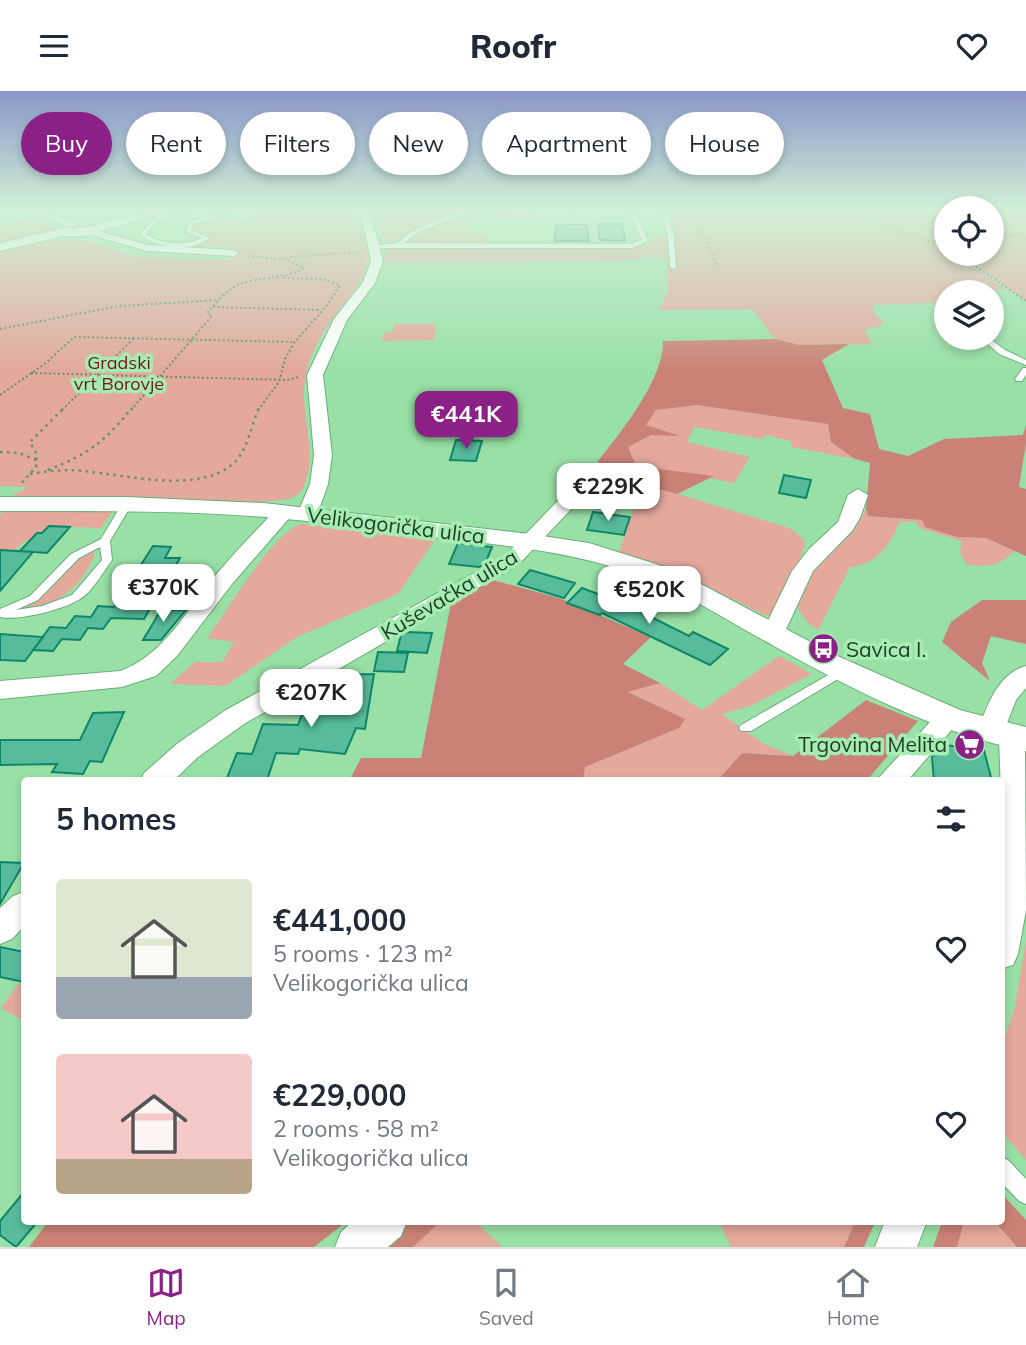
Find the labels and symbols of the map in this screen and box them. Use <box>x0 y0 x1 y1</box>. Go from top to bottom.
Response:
park label: Gradski vrt Borovje <box>74 351 164 395</box>
pin: €441K <box>417 391 515 451</box>
pin: €229K <box>559 463 657 523</box>
street label: Velikogorička ulica <box>306 501 486 549</box>
street label: Kuševačka ulica <box>376 543 522 645</box>
pin: €370K <box>114 565 212 624</box>
pin: €520K <box>600 567 698 626</box>
bus stop icon: Savica I. <box>806 632 840 666</box>
place label: Savica I. <box>846 636 926 662</box>
pin: €207K <box>262 669 360 729</box>
supermarket icon: Trgovina Melita <box>953 727 987 761</box>
place label: Trgovina Melita <box>798 731 947 757</box>

